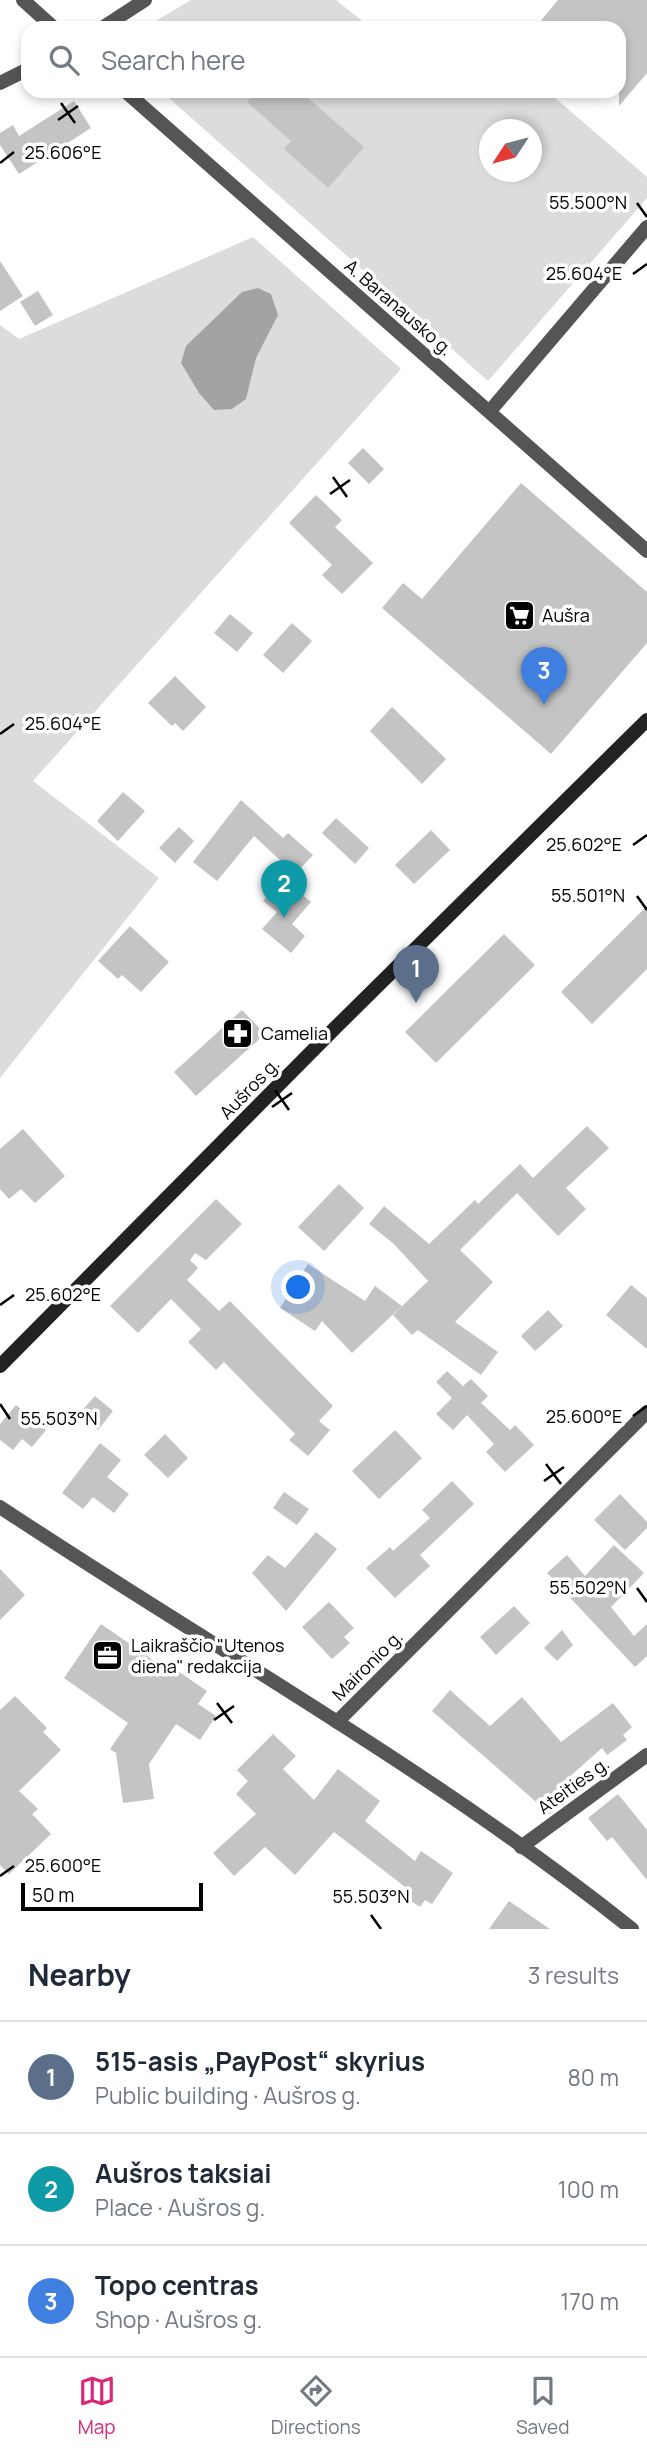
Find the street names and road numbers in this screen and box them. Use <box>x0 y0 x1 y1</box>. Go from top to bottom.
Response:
street label: A. Baranausko g. <box>340 253 458 361</box>
street label: Aušros g. <box>214 1052 284 1124</box>
street label: Maironio g. <box>326 1624 408 1706</box>
street label: Ateities g. <box>532 1751 614 1819</box>

